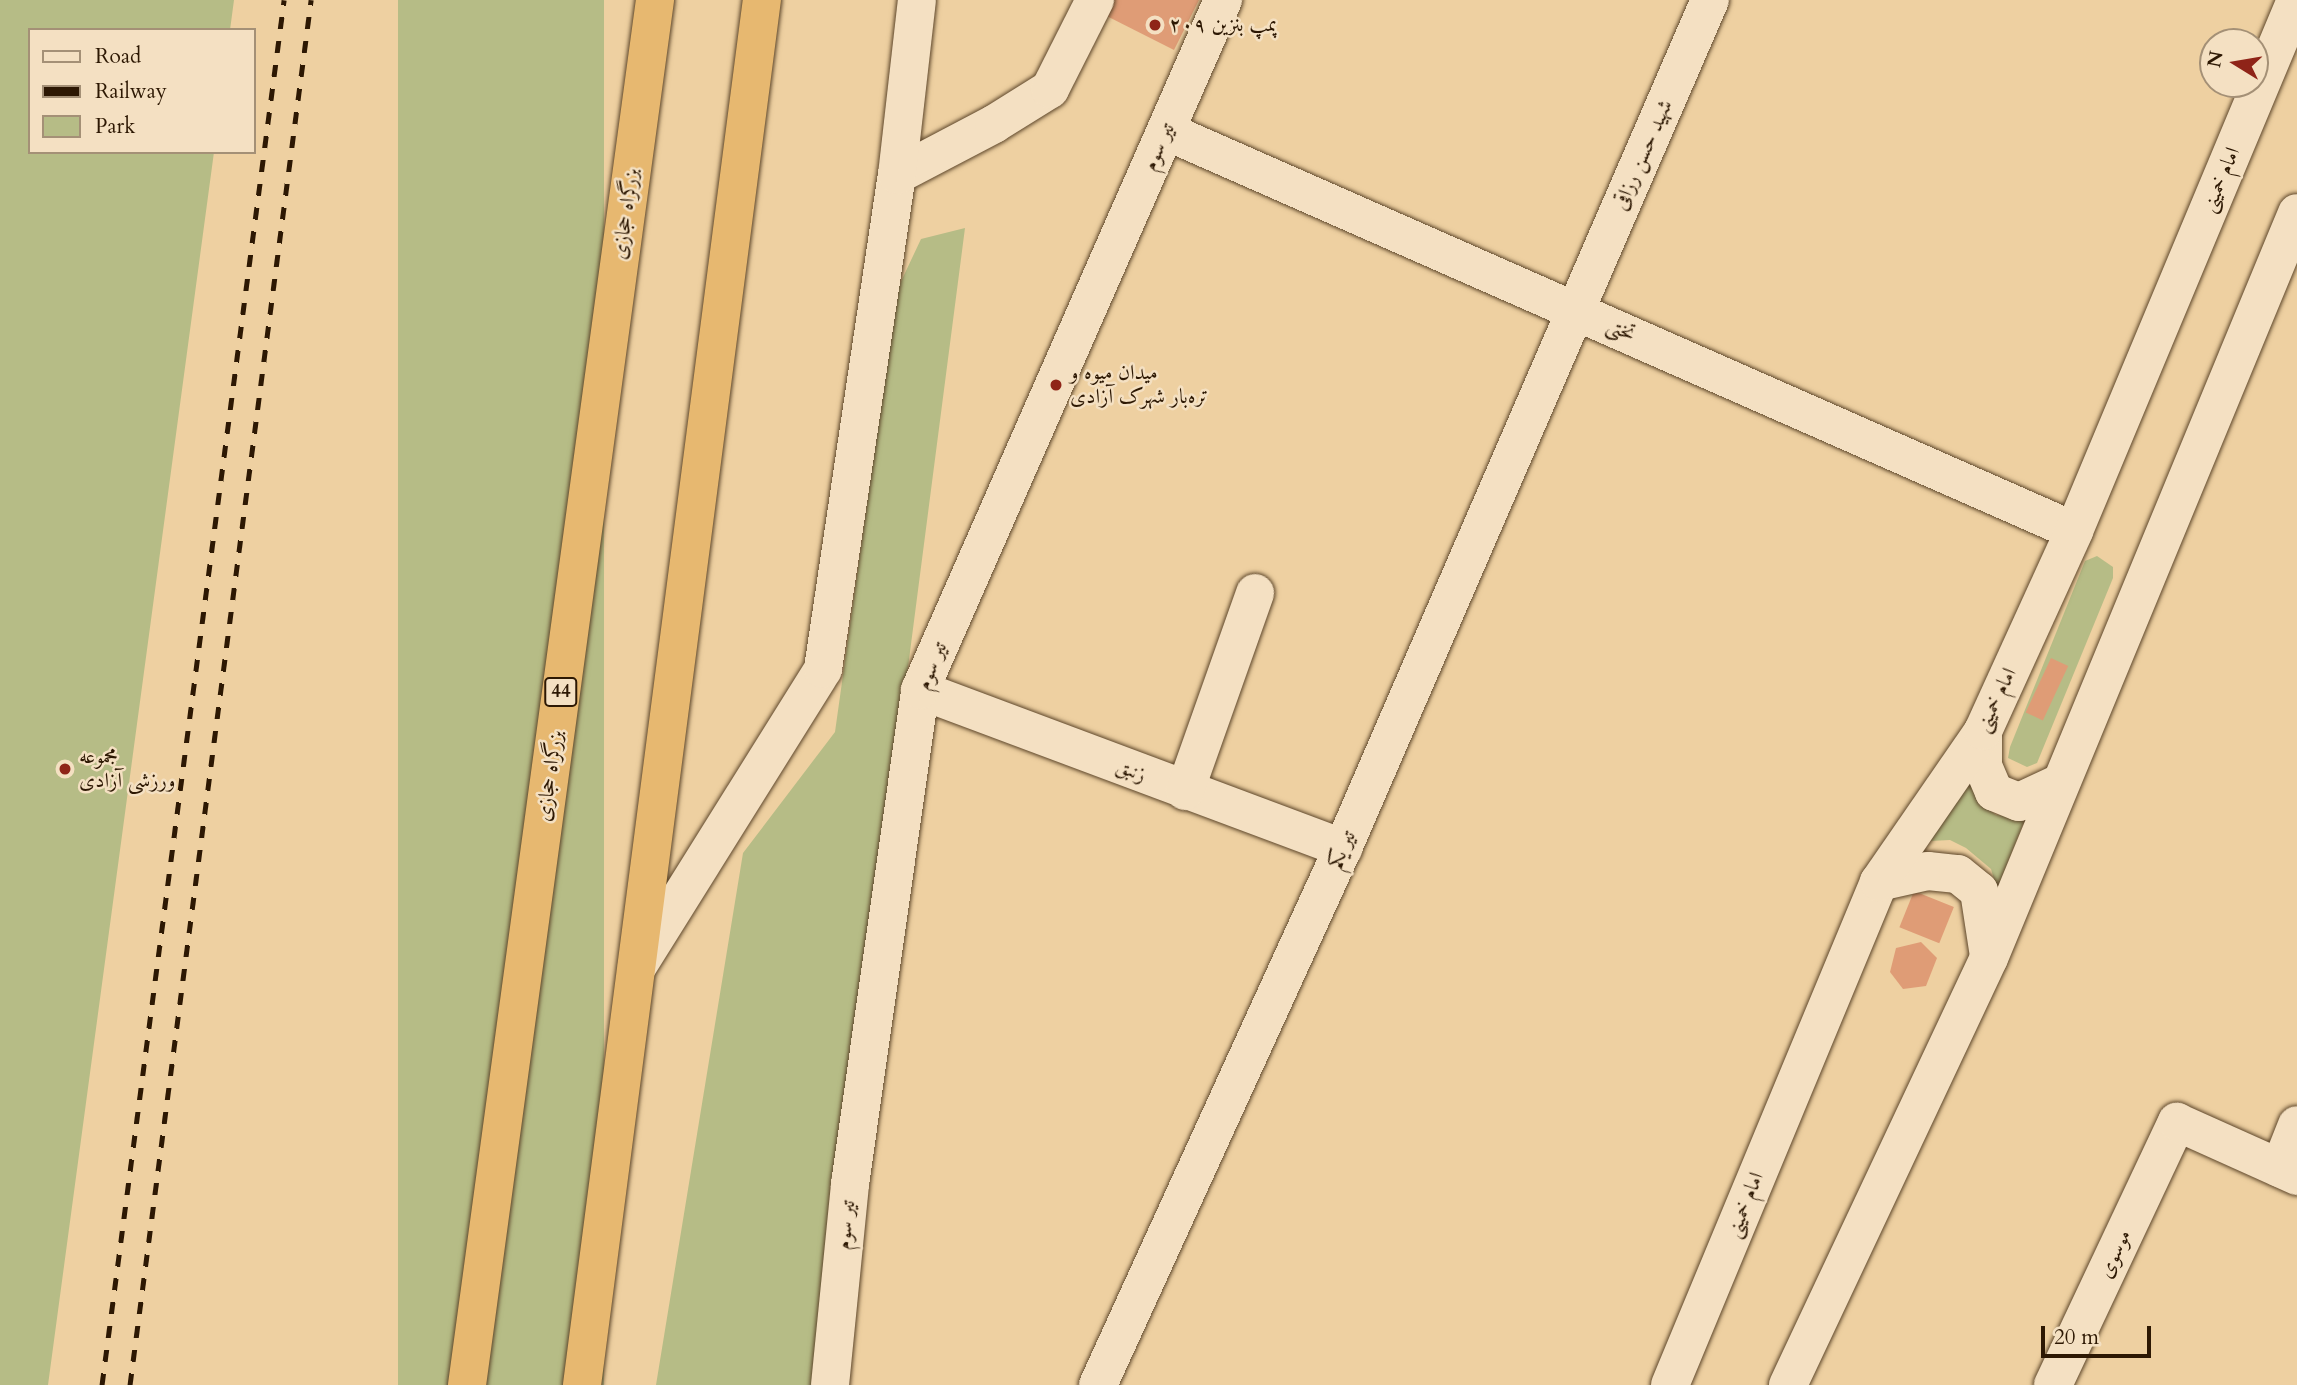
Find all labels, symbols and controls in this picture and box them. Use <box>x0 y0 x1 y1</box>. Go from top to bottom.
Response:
place label: پمپ بنزین ۲۰۹ <box>1169 12 1277 38</box>
marker: پمپ بنزین ۲۰۹ <box>1147 17 1163 33</box>
legend <box>28 28 256 154</box>
north arrow <box>2199 28 2269 98</box>
text: Road <box>95 42 141 71</box>
text: N <box>2201 49 2230 70</box>
text: Railway <box>95 77 167 106</box>
street label: شهید حسن رزاقی <box>1607 96 1679 214</box>
text: Park <box>95 112 135 141</box>
street label: تیر سوم <box>1137 119 1181 175</box>
street label: امام خمینی <box>2196 144 2246 216</box>
street label: بزرگراه حجازی <box>607 167 645 261</box>
street label: تختی <box>1603 313 1639 347</box>
place label: میدان میوه و تره‌بار شهرک آزادی <box>1070 360 1208 410</box>
marker: میدان میوه و تره‌بار شهرک آزادی <box>1048 377 1064 393</box>
street label: تیر سوم <box>911 638 953 694</box>
street label: امام خمینی <box>1970 664 2022 736</box>
road number: 44 <box>544 677 578 708</box>
street label: بزرگراه حجازی <box>531 729 569 823</box>
place label: مجموعه ورزشی آزادی <box>79 744 175 794</box>
street label: زنبق <box>1112 754 1150 788</box>
marker: مجموعه ورزشی آزادی <box>57 761 73 777</box>
street label: تیر یکم <box>1322 827 1362 873</box>
street label: امام خمینی <box>1721 1169 1769 1241</box>
street label: تیر سوم <box>831 1199 861 1251</box>
street label: موسوی <box>2093 1226 2137 1282</box>
scale bar <box>2045 1312 2155 1356</box>
text: 20 m <box>2054 1323 2099 1352</box>

